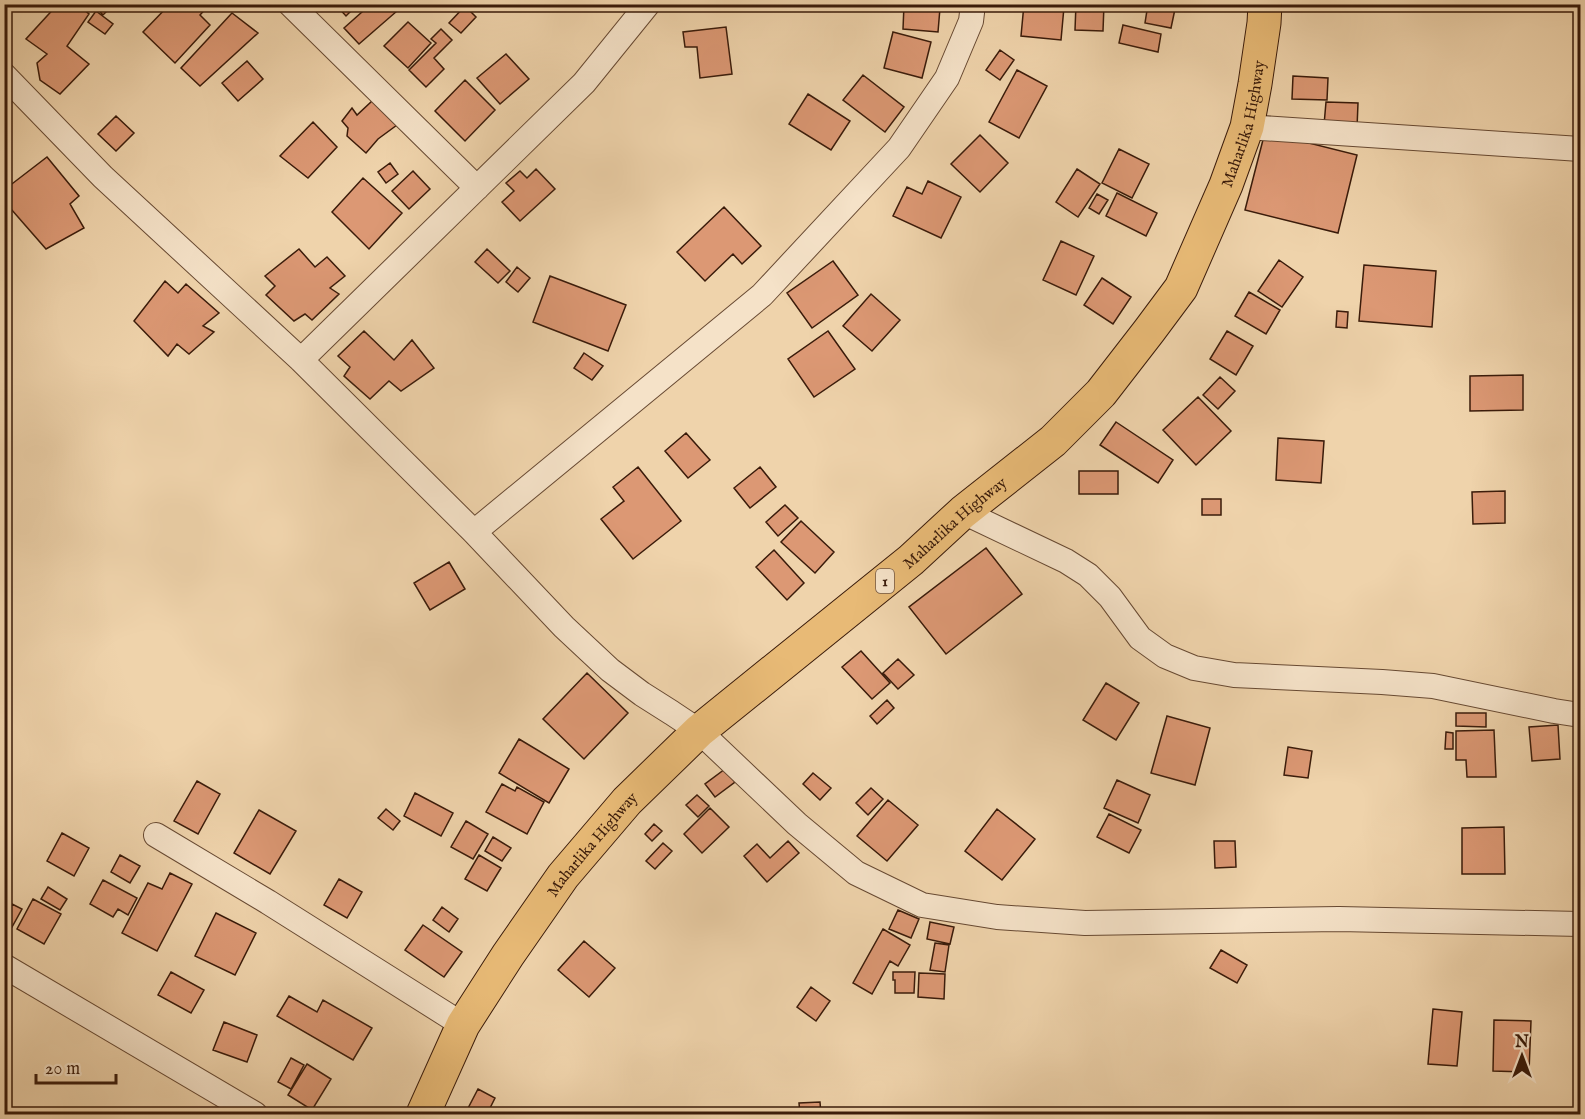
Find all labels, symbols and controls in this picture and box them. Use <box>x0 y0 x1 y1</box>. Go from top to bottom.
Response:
street label: Maharlika Highway <box>1218 59 1270 191</box>
street label: Maharlika Highway <box>900 473 1012 574</box>
road number: 1 <box>876 569 894 593</box>
street label: Maharlika Highway <box>544 788 643 901</box>
north arrow <box>1492 1026 1552 1086</box>
text: N <box>1514 1033 1529 1053</box>
scale bar <box>36 1047 116 1085</box>
text: 20 m <box>45 1058 80 1081</box>

